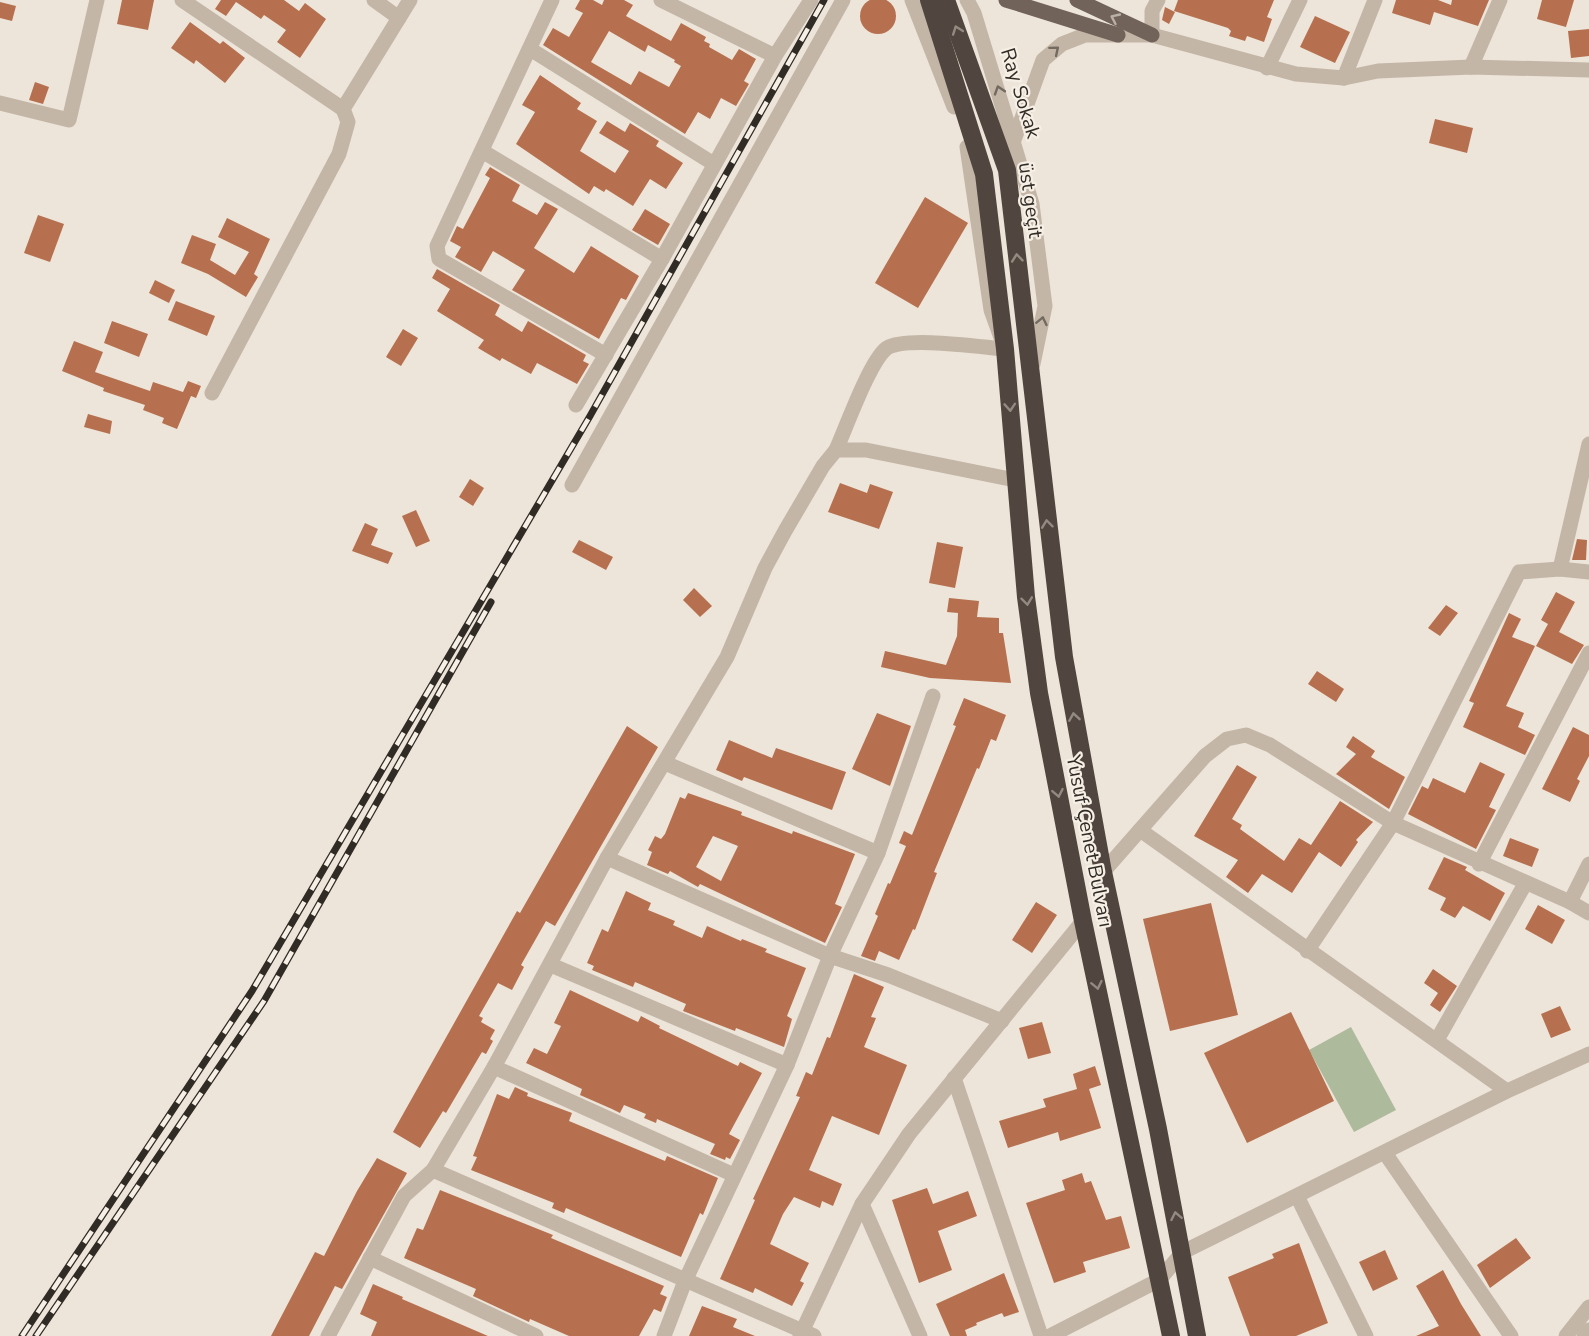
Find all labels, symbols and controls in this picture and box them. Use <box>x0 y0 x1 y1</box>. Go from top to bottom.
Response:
one-way arrow <box>1110 13 1121 25</box>
one-way arrow <box>952 25 965 36</box>
street label: Ray Sokak <box>994 45 1047 143</box>
one-way arrow <box>1048 46 1059 57</box>
one-way arrow <box>993 85 1006 96</box>
street label: üst geçit <box>1012 160 1049 241</box>
one-way arrow <box>1011 253 1024 262</box>
one-way arrow <box>1034 316 1047 326</box>
one-way arrow <box>1003 402 1016 411</box>
one-way arrow <box>1041 519 1054 528</box>
one-way arrow <box>1020 597 1033 606</box>
one-way arrow <box>1068 712 1080 721</box>
street label: Yusuf Çenet Bulvarı <box>1059 752 1119 929</box>
one-way arrow <box>1051 788 1064 798</box>
one-way arrow <box>1090 979 1103 989</box>
one-way arrow <box>1170 1212 1183 1222</box>

